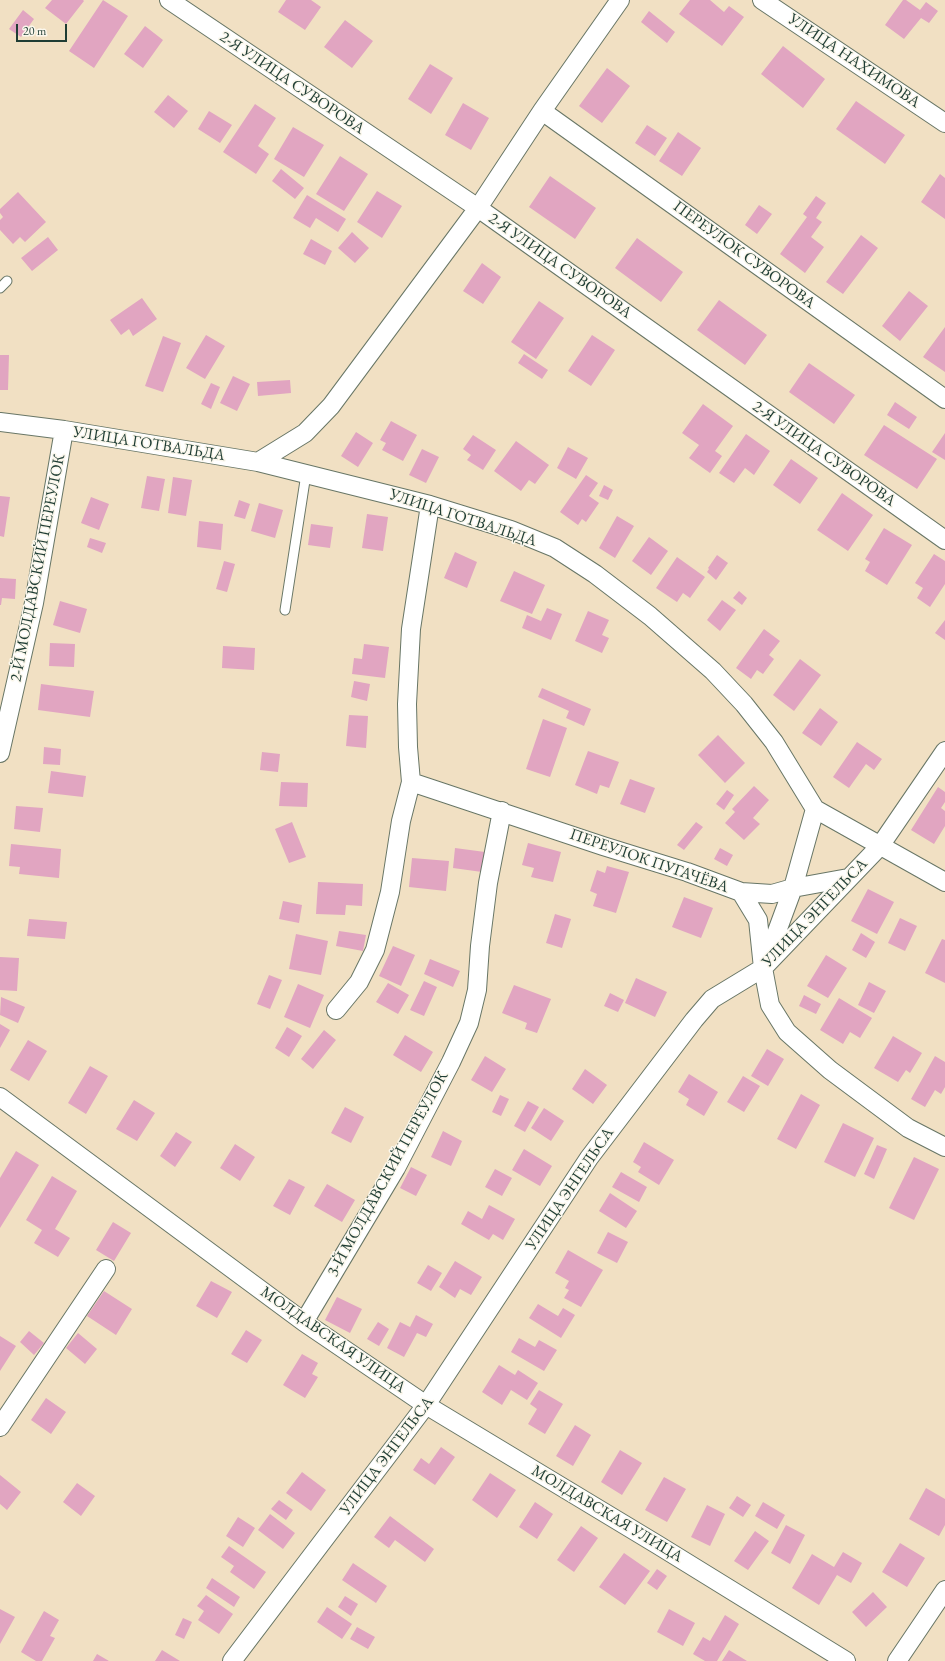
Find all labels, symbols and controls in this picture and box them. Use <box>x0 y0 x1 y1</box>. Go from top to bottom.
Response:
street label: УЛИЦА НАХИМОВА <box>784 10 924 112</box>
scale bar <box>18 16 69 42</box>
text: 20 m <box>23 23 46 39</box>
street label: 2-Я УЛИЦА СУВОРОВА <box>216 27 368 139</box>
street label: ПЕРЕУЛОК СУВОРОВА <box>669 197 819 313</box>
street label: 2-Я УЛИЦА СУВОРОВА <box>485 209 635 323</box>
street label: 2-Я УЛИЦА СУВОРОВА <box>749 397 899 511</box>
street label: УЛИЦА ГОТВАЛЬДА <box>72 422 226 466</box>
street label: 2-Й МОЛДАВСКИЙ ПЕРЕУЛОК <box>6 452 70 684</box>
street label: УЛИЦА ГОТВАЛЬДА <box>387 485 539 551</box>
street label: ПЕРЕУЛОК ПУГАЧЁВА <box>567 825 731 897</box>
street label: УЛИЦА ЭНГЕЛЬСА <box>758 855 872 971</box>
street label: 3-Й МОЛДАВСКИЙ ПЕРЕУЛОК <box>323 1068 453 1280</box>
street label: УЛИЦА ЭНГЕЛЬСА <box>522 1124 618 1254</box>
street label: МОЛДАВСКАЯ УЛИЦА <box>257 1282 409 1398</box>
street label: УЛИЦА ЭНГЕЛЬСА <box>336 1393 438 1519</box>
street label: МОЛДАВСКАЯ УЛИЦА <box>528 1461 686 1567</box>

